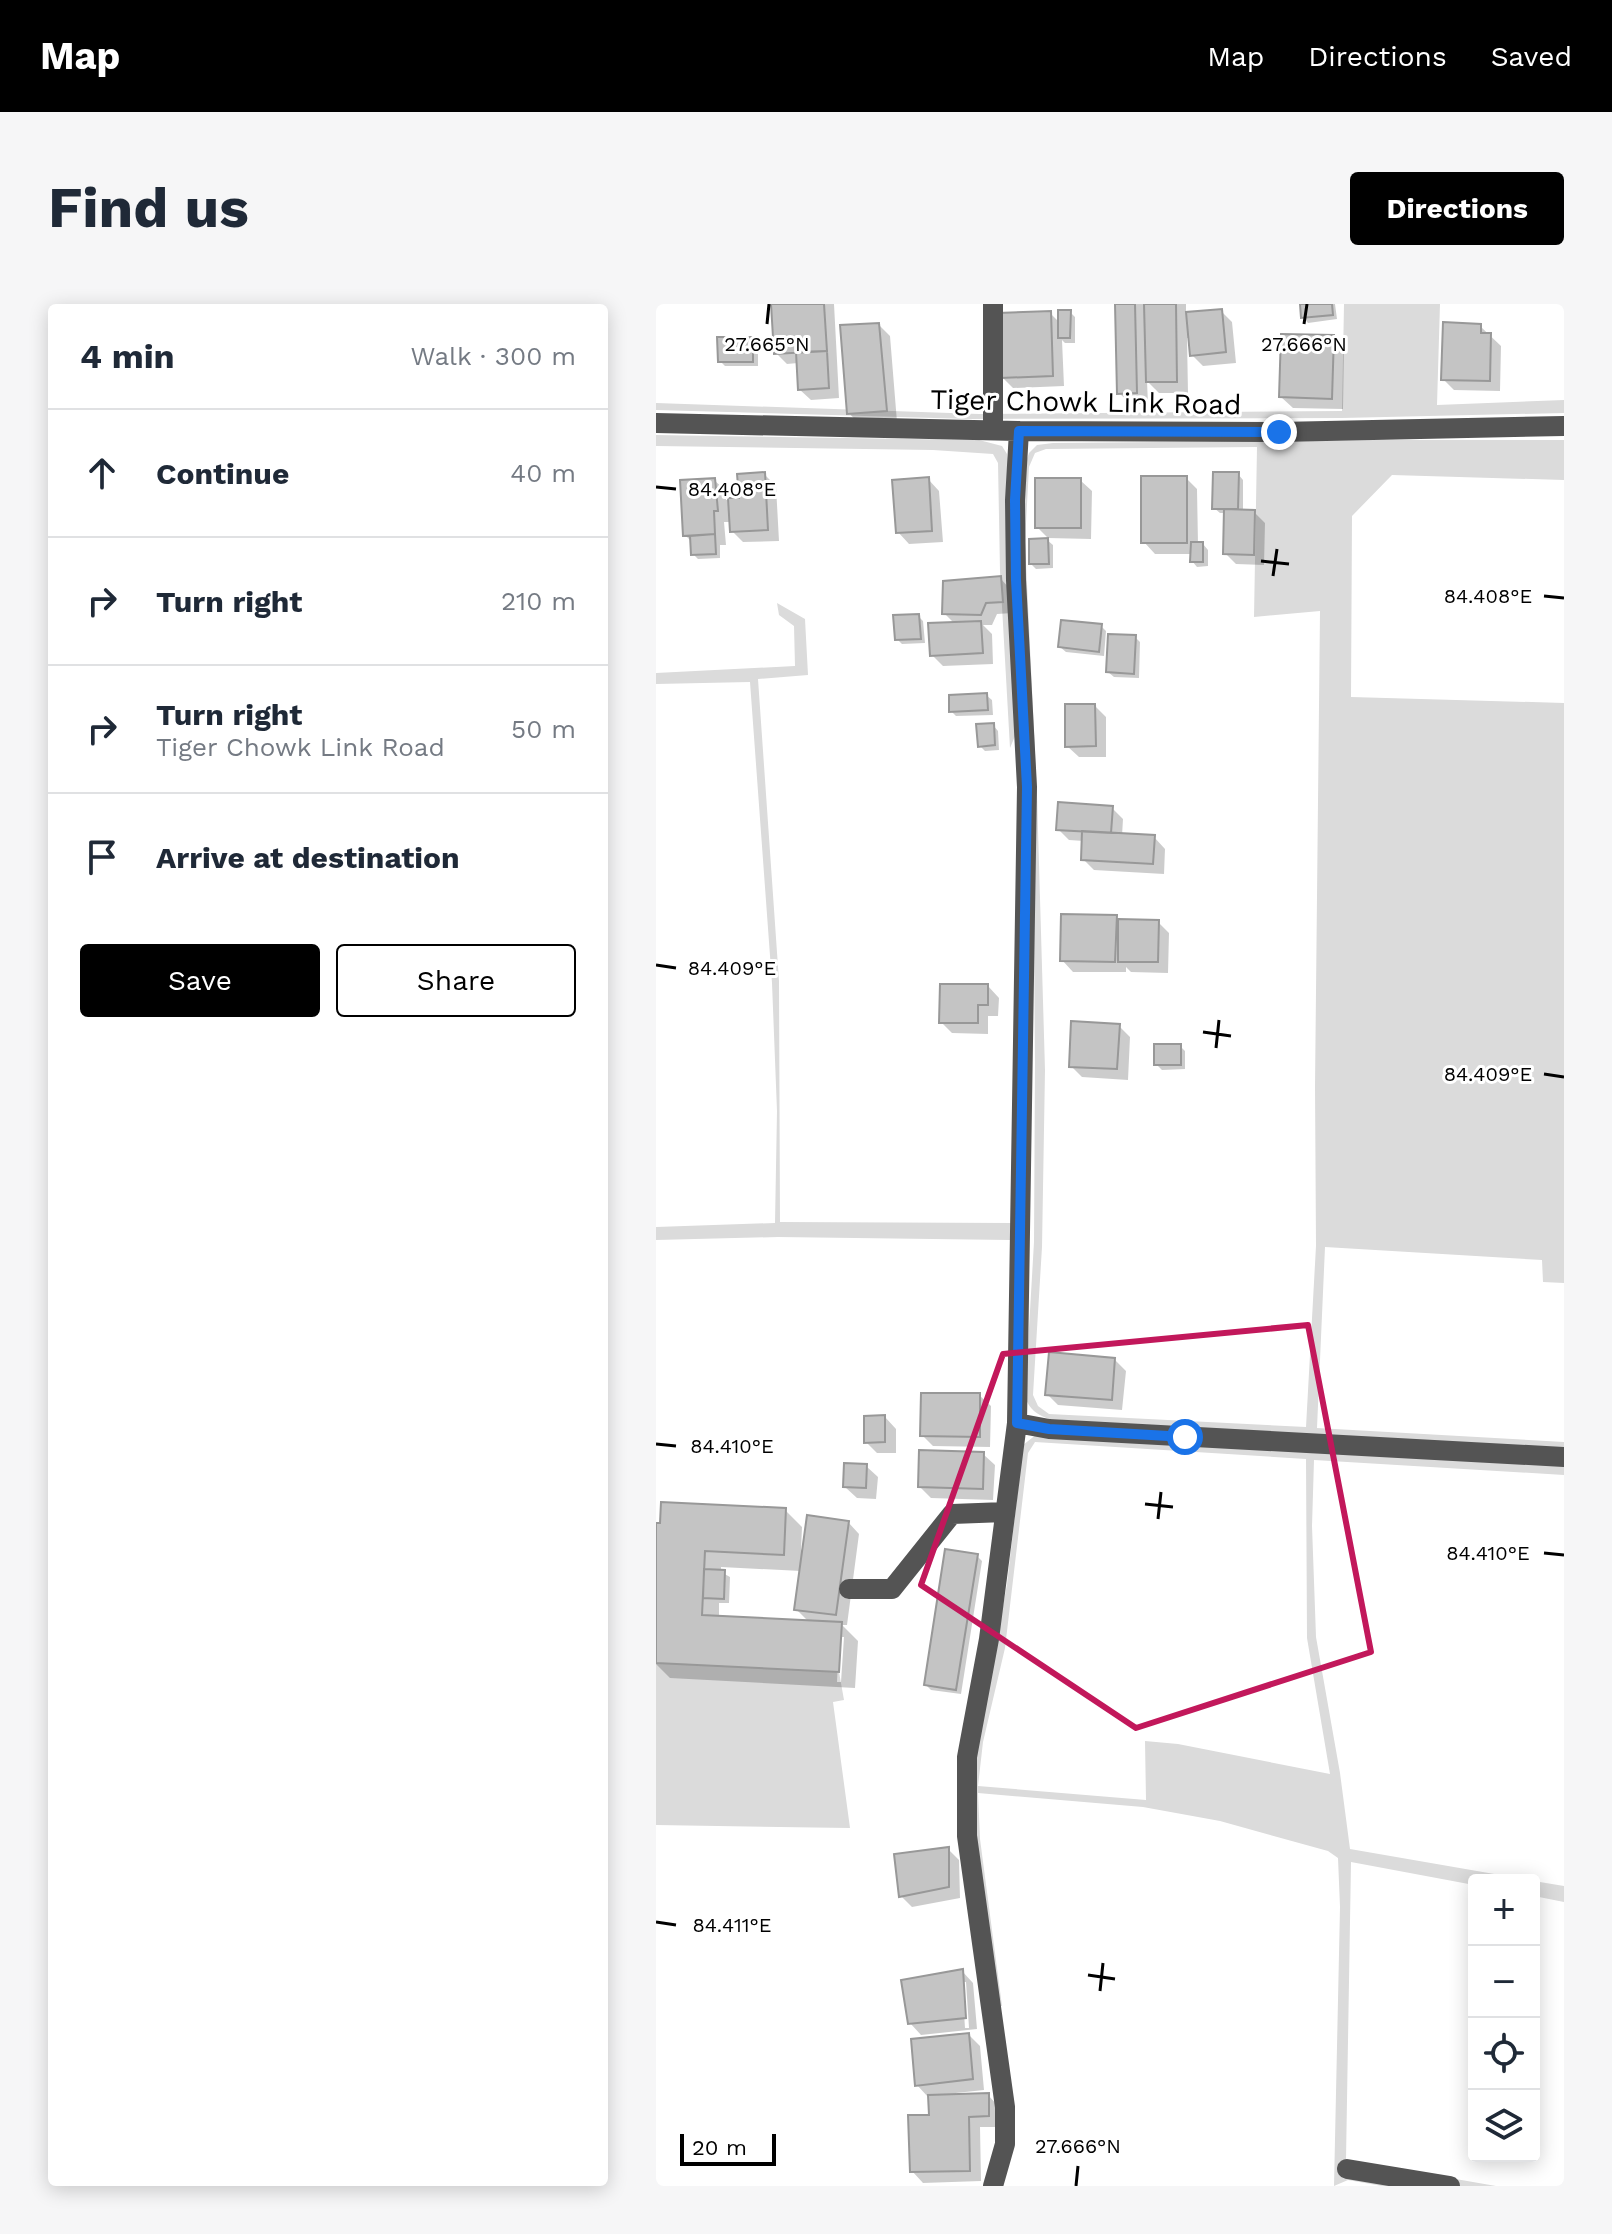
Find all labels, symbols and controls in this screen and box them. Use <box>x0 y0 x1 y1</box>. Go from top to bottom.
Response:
text: Map <box>40 34 120 78</box>
text: Map <box>1207 40 1264 73</box>
text: Directions <box>1308 40 1447 73</box>
text: Saved <box>1491 40 1572 73</box>
button: Directions <box>1350 172 1564 245</box>
text: Find us <box>48 175 249 241</box>
text: 27.665°N <box>724 332 810 356</box>
text: 27.666°N <box>1261 332 1347 356</box>
text: 4 min <box>80 336 175 376</box>
text: Walk · 300 m <box>410 341 576 371</box>
street label: Tiger Chowk Link Road <box>930 383 1242 421</box>
route end <box>1261 414 1297 450</box>
icon: ahead <box>80 451 124 495</box>
text: Continue <box>156 456 289 491</box>
text: 40 m <box>510 458 576 488</box>
text: 84.408°E <box>688 477 776 501</box>
icon: right <box>80 579 124 623</box>
text: Turn right <box>156 584 302 619</box>
text: 84.408°E <box>1444 584 1532 608</box>
text: 210 m <box>501 586 576 616</box>
text: Turn right <box>156 697 302 732</box>
icon: right <box>80 707 124 751</box>
text: 50 m <box>511 714 576 744</box>
text: Tiger Chowk Link Road <box>156 732 445 762</box>
icon: arrive <box>80 835 124 879</box>
text: Arrive at destination <box>156 840 460 875</box>
button: Save <box>80 944 320 1017</box>
button: Share <box>336 944 576 1017</box>
text: 84.409°E <box>688 956 776 980</box>
text: 84.409°E <box>1444 1062 1532 1086</box>
route start <box>1167 1419 1203 1455</box>
text: 84.410°E <box>690 1434 774 1458</box>
text: 84.410°E <box>1446 1541 1530 1565</box>
map controls <box>1468 1874 1540 2162</box>
button: + <box>1468 1874 1540 1946</box>
text: 84.411°E <box>693 1913 771 1937</box>
button: − <box>1468 1946 1540 2018</box>
button: locate <box>1468 2018 1540 2090</box>
button: layers <box>1468 2090 1540 2162</box>
scale bar <box>680 2130 776 2166</box>
text: 27.666°N <box>1035 2134 1121 2158</box>
text: 20 m <box>692 2135 747 2160</box>

